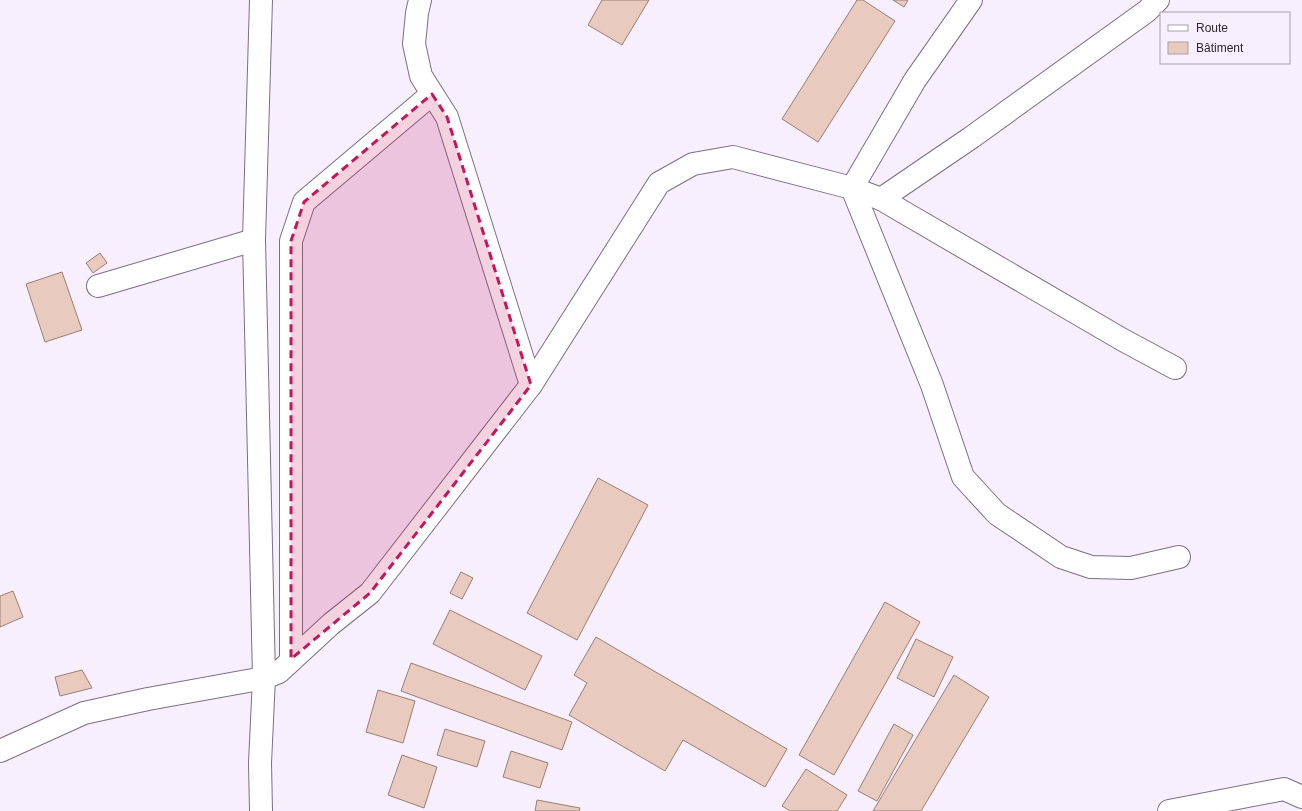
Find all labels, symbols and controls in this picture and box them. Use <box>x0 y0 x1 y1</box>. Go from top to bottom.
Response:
legend <box>1160 12 1290 64</box>
text: Route <box>1196 21 1228 35</box>
text: Bâtiment <box>1196 41 1244 55</box>

